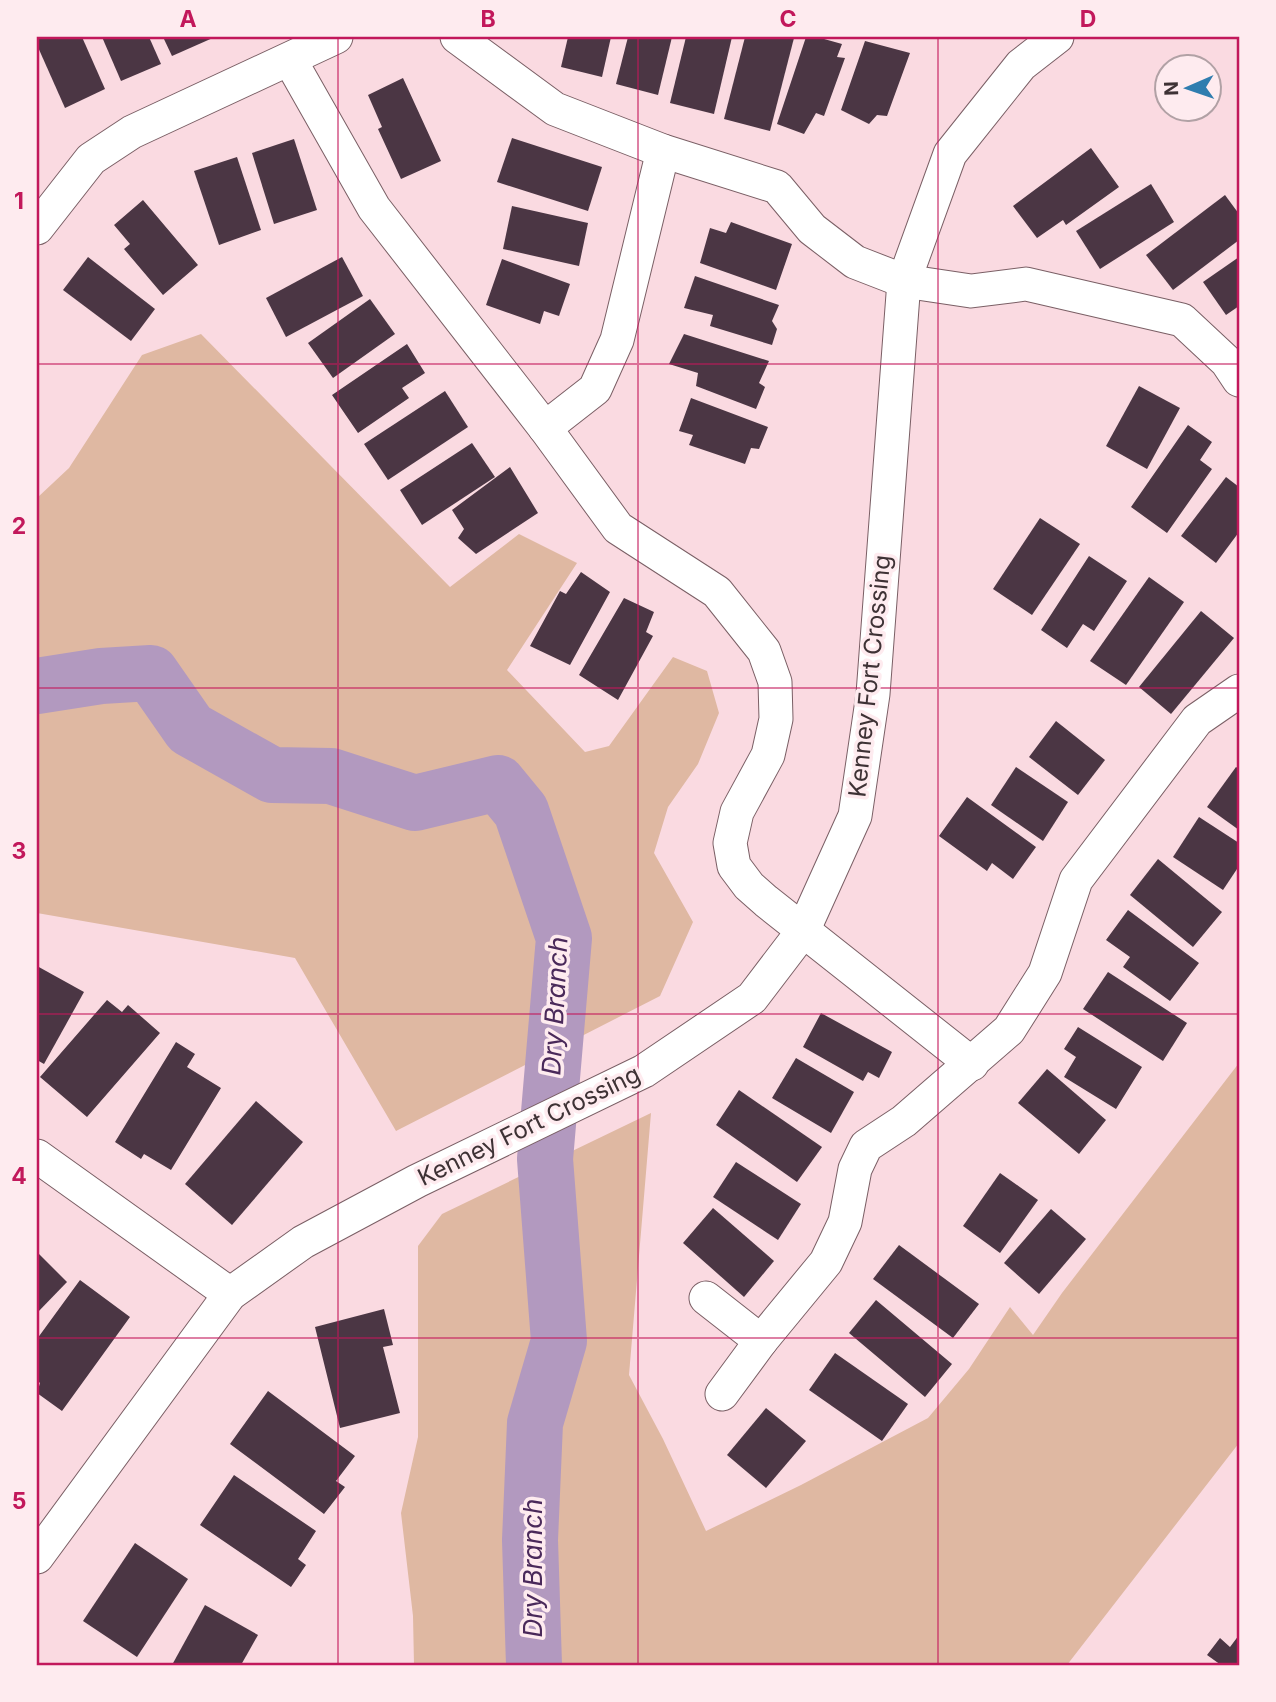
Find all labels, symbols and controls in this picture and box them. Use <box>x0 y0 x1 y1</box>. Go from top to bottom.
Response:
text: A <box>179 5 197 33</box>
text: B <box>480 5 496 33</box>
text: C <box>779 5 797 33</box>
text: D <box>1080 5 1096 33</box>
north arrow <box>1154 52 1224 122</box>
text: N <box>1160 81 1183 96</box>
text: 1 <box>14 187 24 215</box>
text: 2 <box>12 512 26 540</box>
street label: Kenney Fort Crossing <box>842 553 897 799</box>
text: 3 <box>12 837 26 865</box>
water label: Dry Branch <box>535 936 574 1076</box>
street label: Kenney Fort Crossing <box>413 1059 645 1192</box>
text: 4 <box>11 1162 27 1190</box>
text: 5 <box>12 1487 26 1515</box>
water label: Dry Branch <box>517 1499 548 1637</box>

